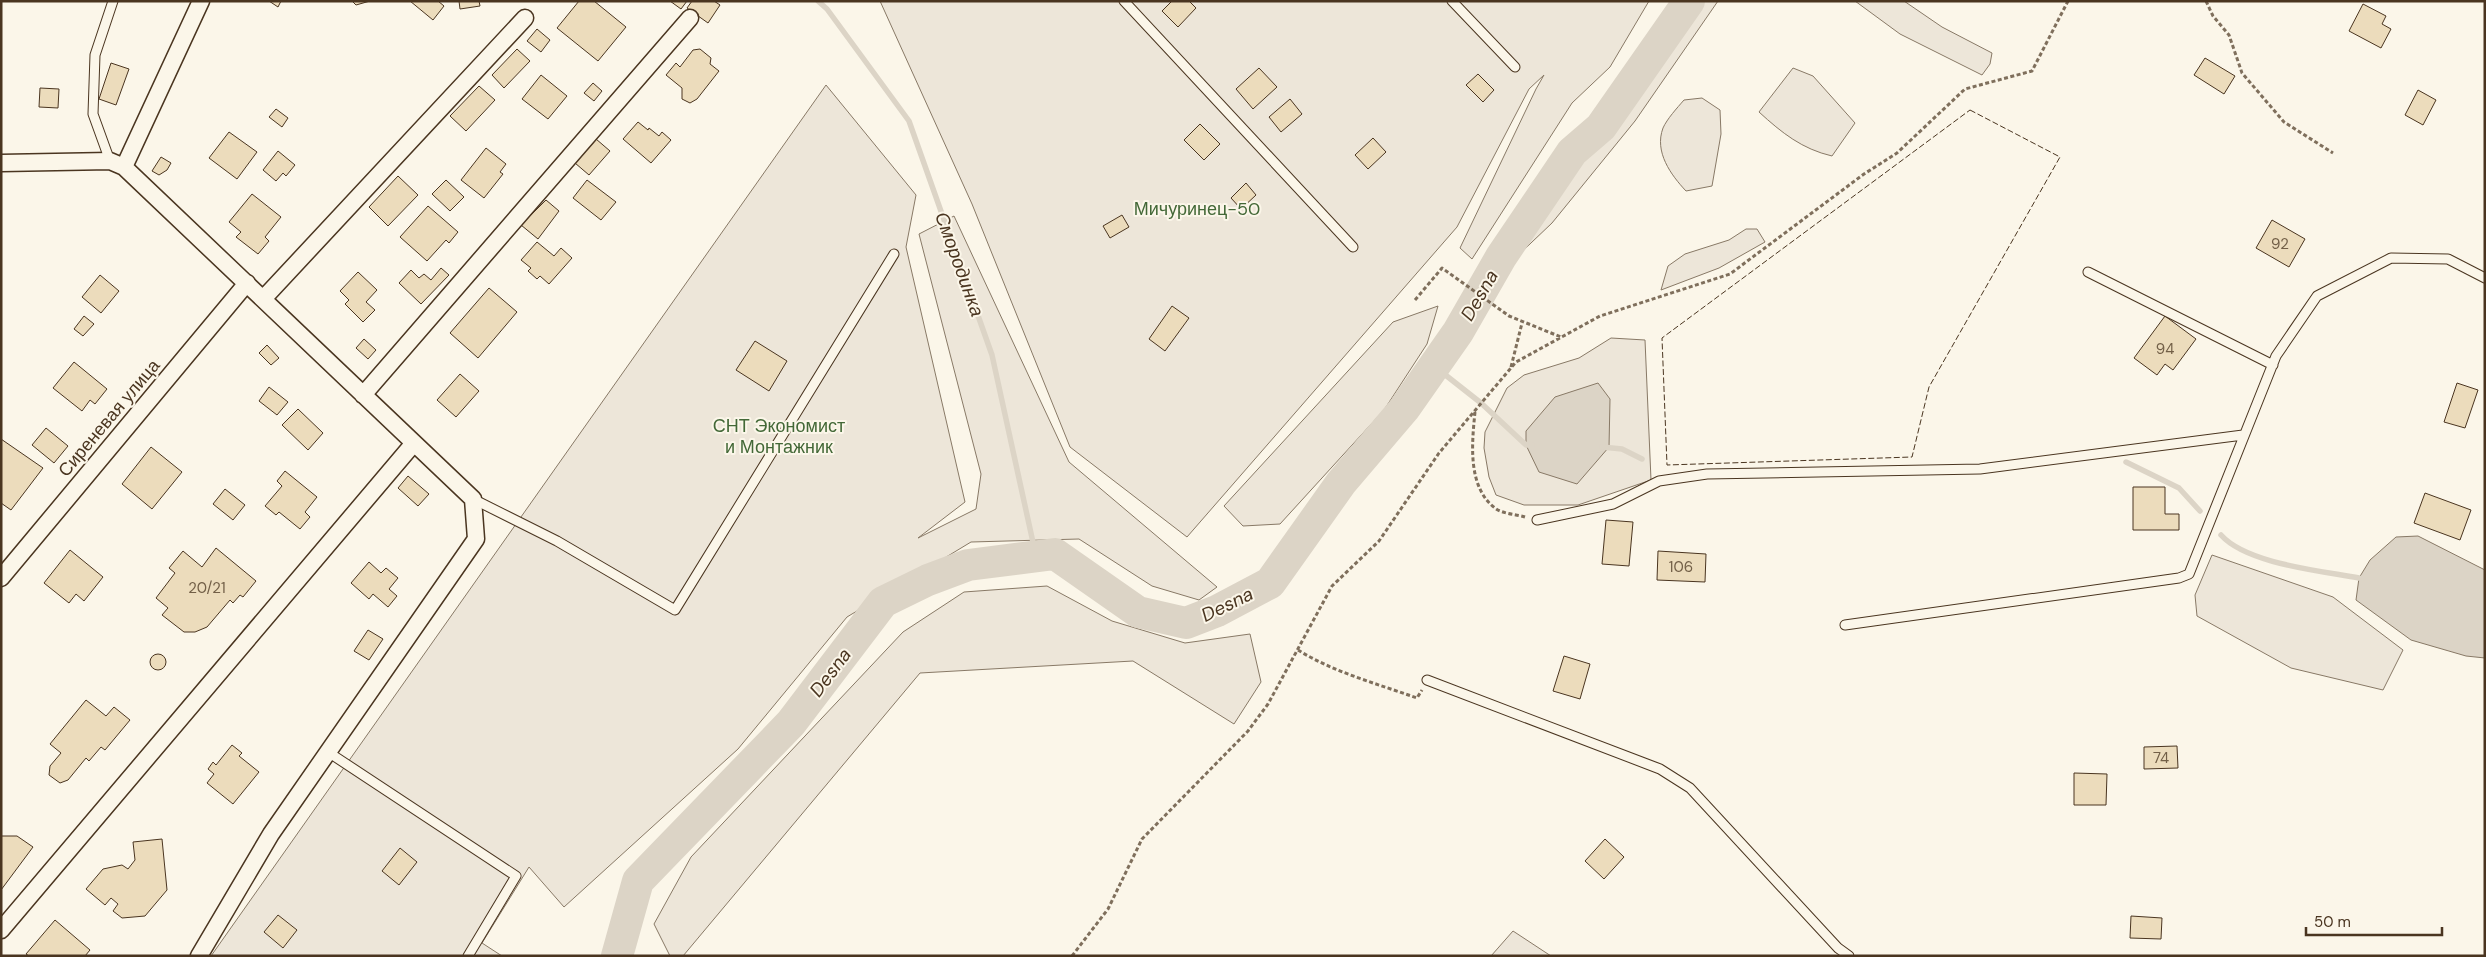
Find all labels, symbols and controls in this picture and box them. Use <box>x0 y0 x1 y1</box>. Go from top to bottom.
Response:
park label: Мичуринец-50 <box>1134 197 1260 221</box>
water label: Смородинка <box>929 208 990 320</box>
house number: 92 <box>2271 234 2289 254</box>
water label: Desna <box>1455 265 1504 325</box>
house number: 94 <box>2156 339 2174 359</box>
street label: Сиреневая улица <box>53 353 166 482</box>
park label: СНТ Экономист и Монтажник <box>713 414 845 459</box>
house number: 106 <box>1669 557 1693 577</box>
house number: 20/21 <box>188 578 226 598</box>
water label: Desna <box>1197 581 1257 628</box>
water label: Desna <box>804 643 857 702</box>
house number: 74 <box>2153 748 2169 768</box>
scale bar <box>2306 904 2442 936</box>
text: 50 m <box>2314 912 2351 932</box>

